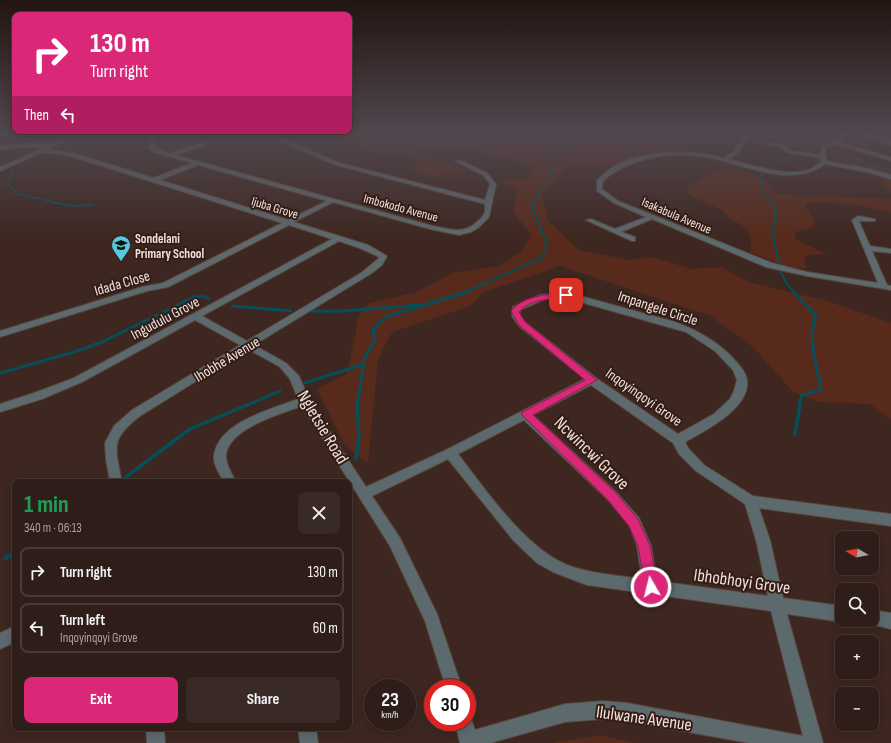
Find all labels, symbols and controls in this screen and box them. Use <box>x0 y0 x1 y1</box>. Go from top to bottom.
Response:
text: 130 m <box>90 27 150 60</box>
icon: right <box>24 28 76 80</box>
text: Turn right <box>90 61 148 82</box>
icon: left <box>57 104 79 126</box>
text: Then <box>24 106 49 125</box>
street label: Imbokodo Avenue <box>362 190 440 226</box>
street label: Ijuba Grove <box>249 193 300 223</box>
street label: Isakabula Avenue <box>639 194 714 238</box>
place label: Sondelani Primary School <box>135 231 204 262</box>
school or university icon: Sondelani Primary School <box>110 234 132 262</box>
street label: Idada Close <box>92 266 152 300</box>
pin <box>549 278 583 312</box>
icon: arrive <box>555 284 577 306</box>
street label: Impangele Circle <box>615 287 700 330</box>
street label: Ingudulu Grove <box>128 292 203 344</box>
street label: Ihobhe Avenue <box>191 332 264 386</box>
street label: Inqoyinqoyi Grove <box>602 364 686 431</box>
street label: Ngletsie Road <box>292 387 353 468</box>
street label: Ncwincwi Grove <box>550 412 634 494</box>
text: 1 min <box>24 490 69 519</box>
button: close <box>298 492 340 534</box>
text: 340 m · 06:13 <box>24 520 82 536</box>
north arrow <box>835 531 879 575</box>
map controls <box>835 531 879 731</box>
icon: right <box>26 561 48 583</box>
text: Turn right <box>60 563 112 582</box>
text: 130 m <box>308 563 338 582</box>
street label: Ibhobhoyi Grove <box>692 564 792 599</box>
position arrow <box>630 566 672 608</box>
button: search <box>835 583 879 627</box>
text: Turn left <box>60 611 105 630</box>
icon: left <box>26 617 48 639</box>
text: 60 m <box>313 619 338 638</box>
text: Inqoyinqoyi Grove <box>60 630 138 646</box>
button: + <box>835 635 879 679</box>
button: Exit <box>24 677 178 723</box>
button: Share <box>186 677 340 723</box>
speed limit sign: 30 <box>424 679 476 731</box>
button: − <box>835 687 879 731</box>
text: 23 <box>381 688 399 712</box>
street label: Ilulwane Avenue <box>595 701 693 736</box>
text: km/h <box>381 709 399 721</box>

